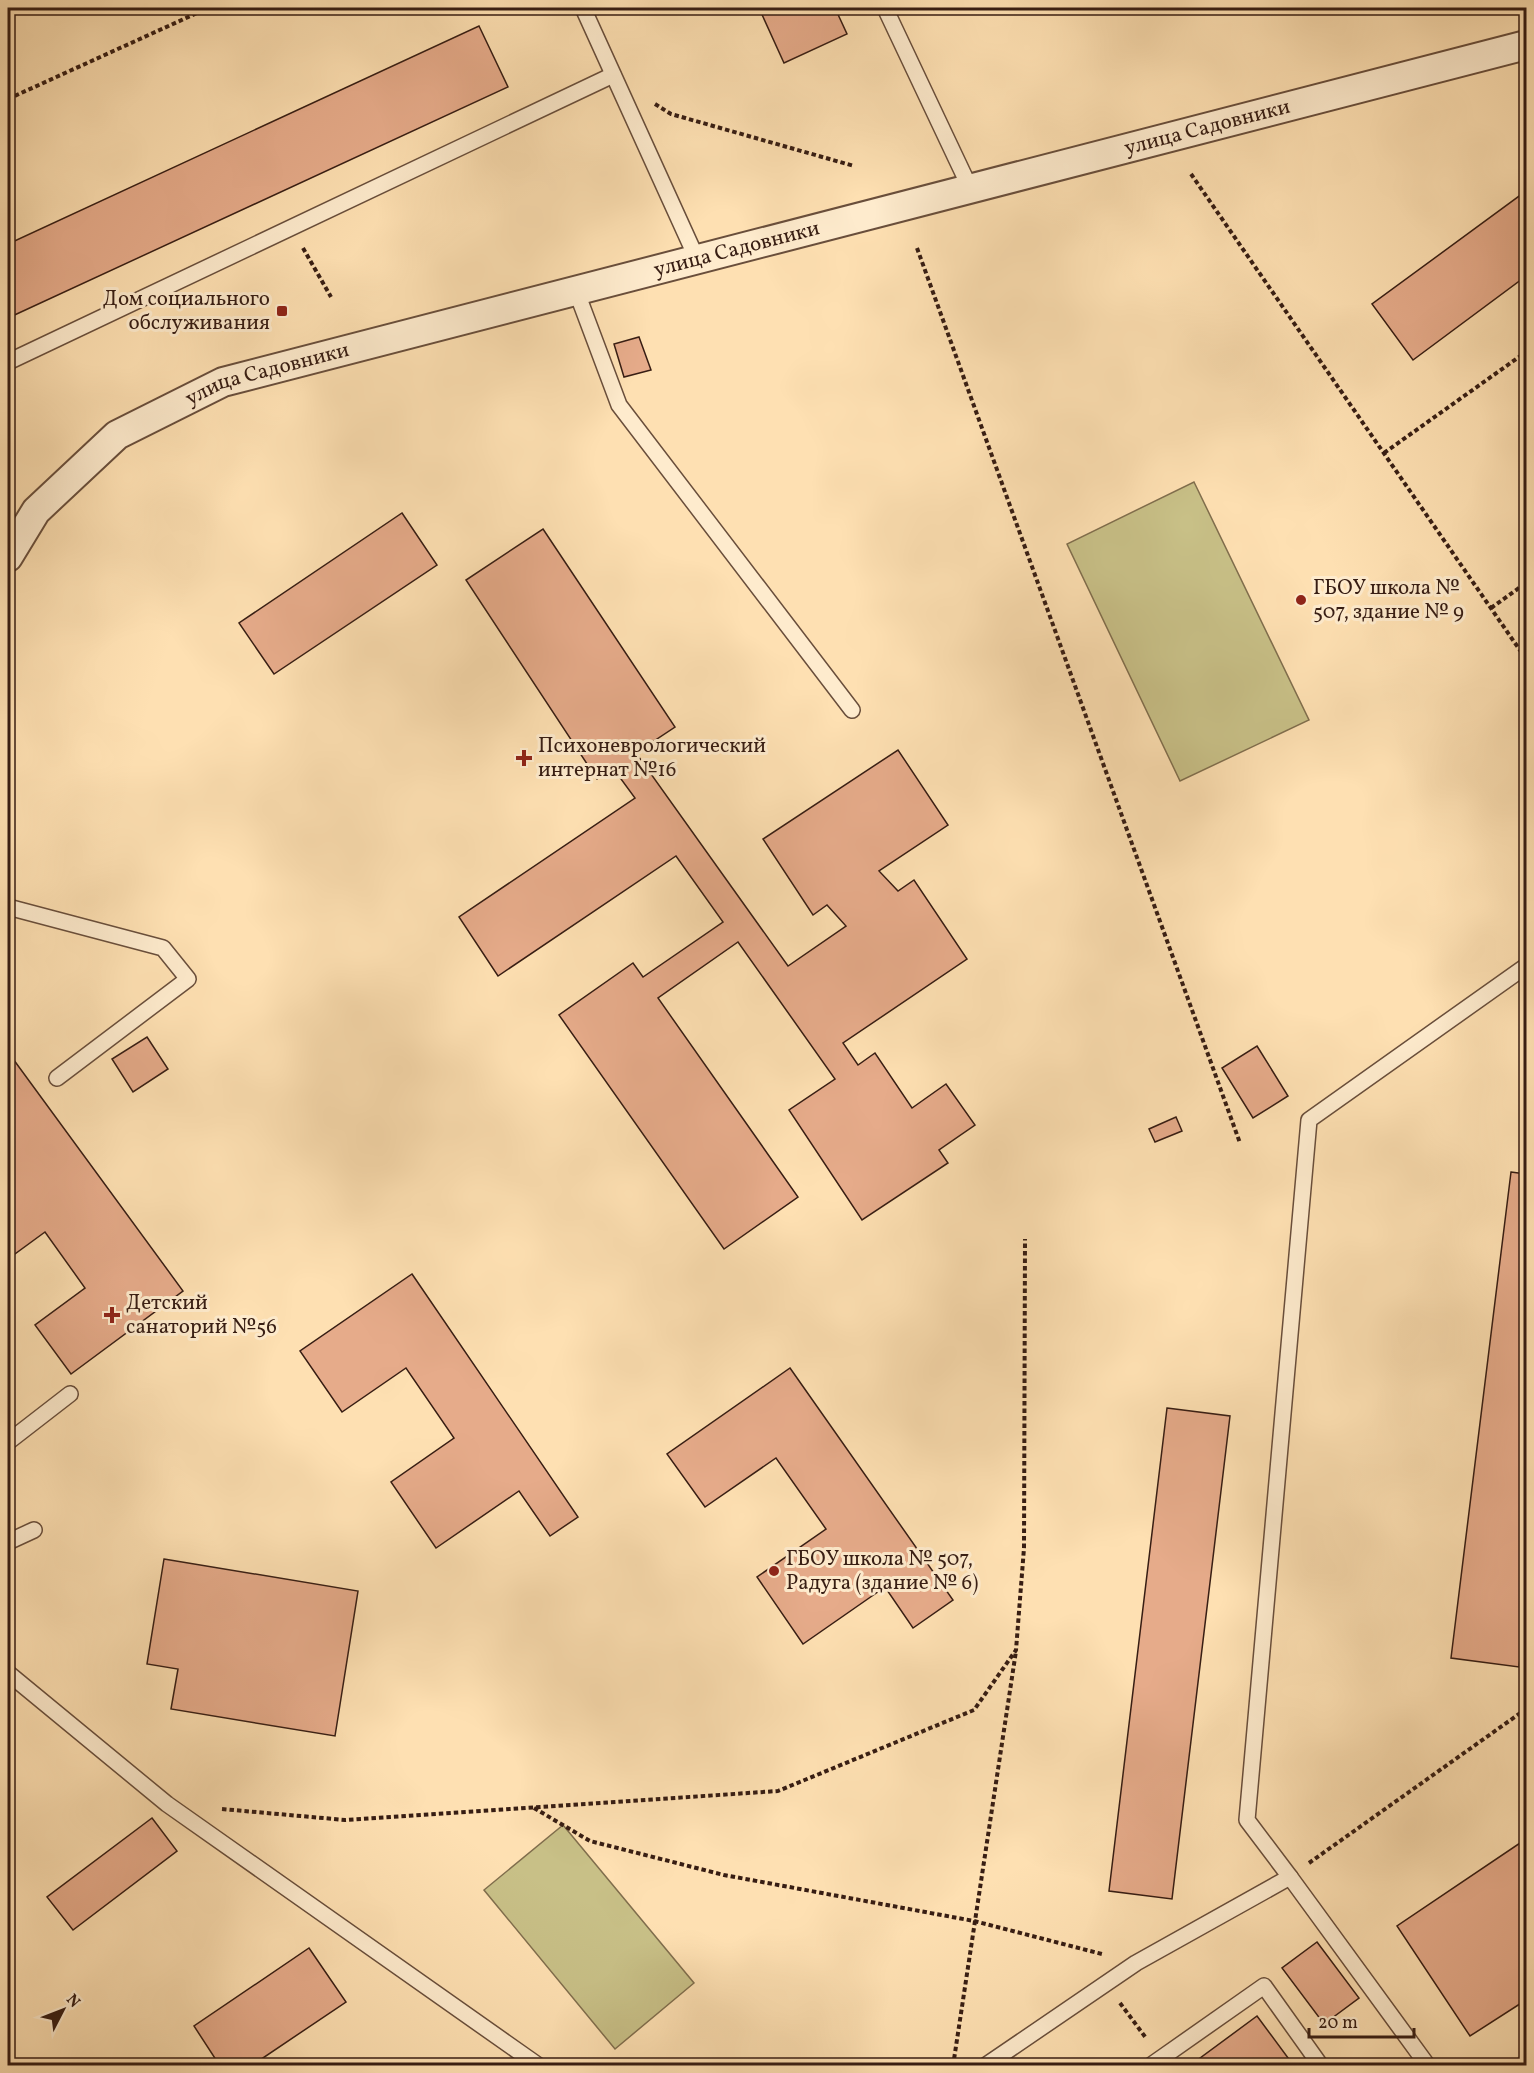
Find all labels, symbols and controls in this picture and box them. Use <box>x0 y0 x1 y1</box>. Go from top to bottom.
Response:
street label: улица Садовники <box>1121 92 1293 163</box>
street label: улица Садовники <box>651 214 823 284</box>
place label: Дом социального обслуживания <box>103 285 270 338</box>
marker: Дом социального обслуживания <box>275 304 289 318</box>
street label: улица Садовники <box>180 335 352 413</box>
place label: ГБОУ школа № 507, здание № 9 <box>1313 574 1464 627</box>
marker: ГБОУ школа № 507, здание № 9 <box>1294 593 1308 607</box>
place label: Психоневрологический интернат №16 <box>538 732 766 785</box>
marker: Психоневрологический интернат №16 <box>515 749 533 767</box>
place label: Детский санаторий №56 <box>126 1289 277 1342</box>
marker: Детский санаторий №56 <box>103 1306 121 1324</box>
place label: ГБОУ школа № 507, Радуга (здание № 6) <box>786 1545 978 1598</box>
marker: ГБОУ школа № 507, Радуга (здание № 6) <box>767 1564 781 1578</box>
north arrow <box>33 1980 93 2040</box>
text: N <box>61 1990 85 2013</box>
scale bar <box>1309 2001 1414 2039</box>
text: 20 m <box>1318 2011 1358 2036</box>

